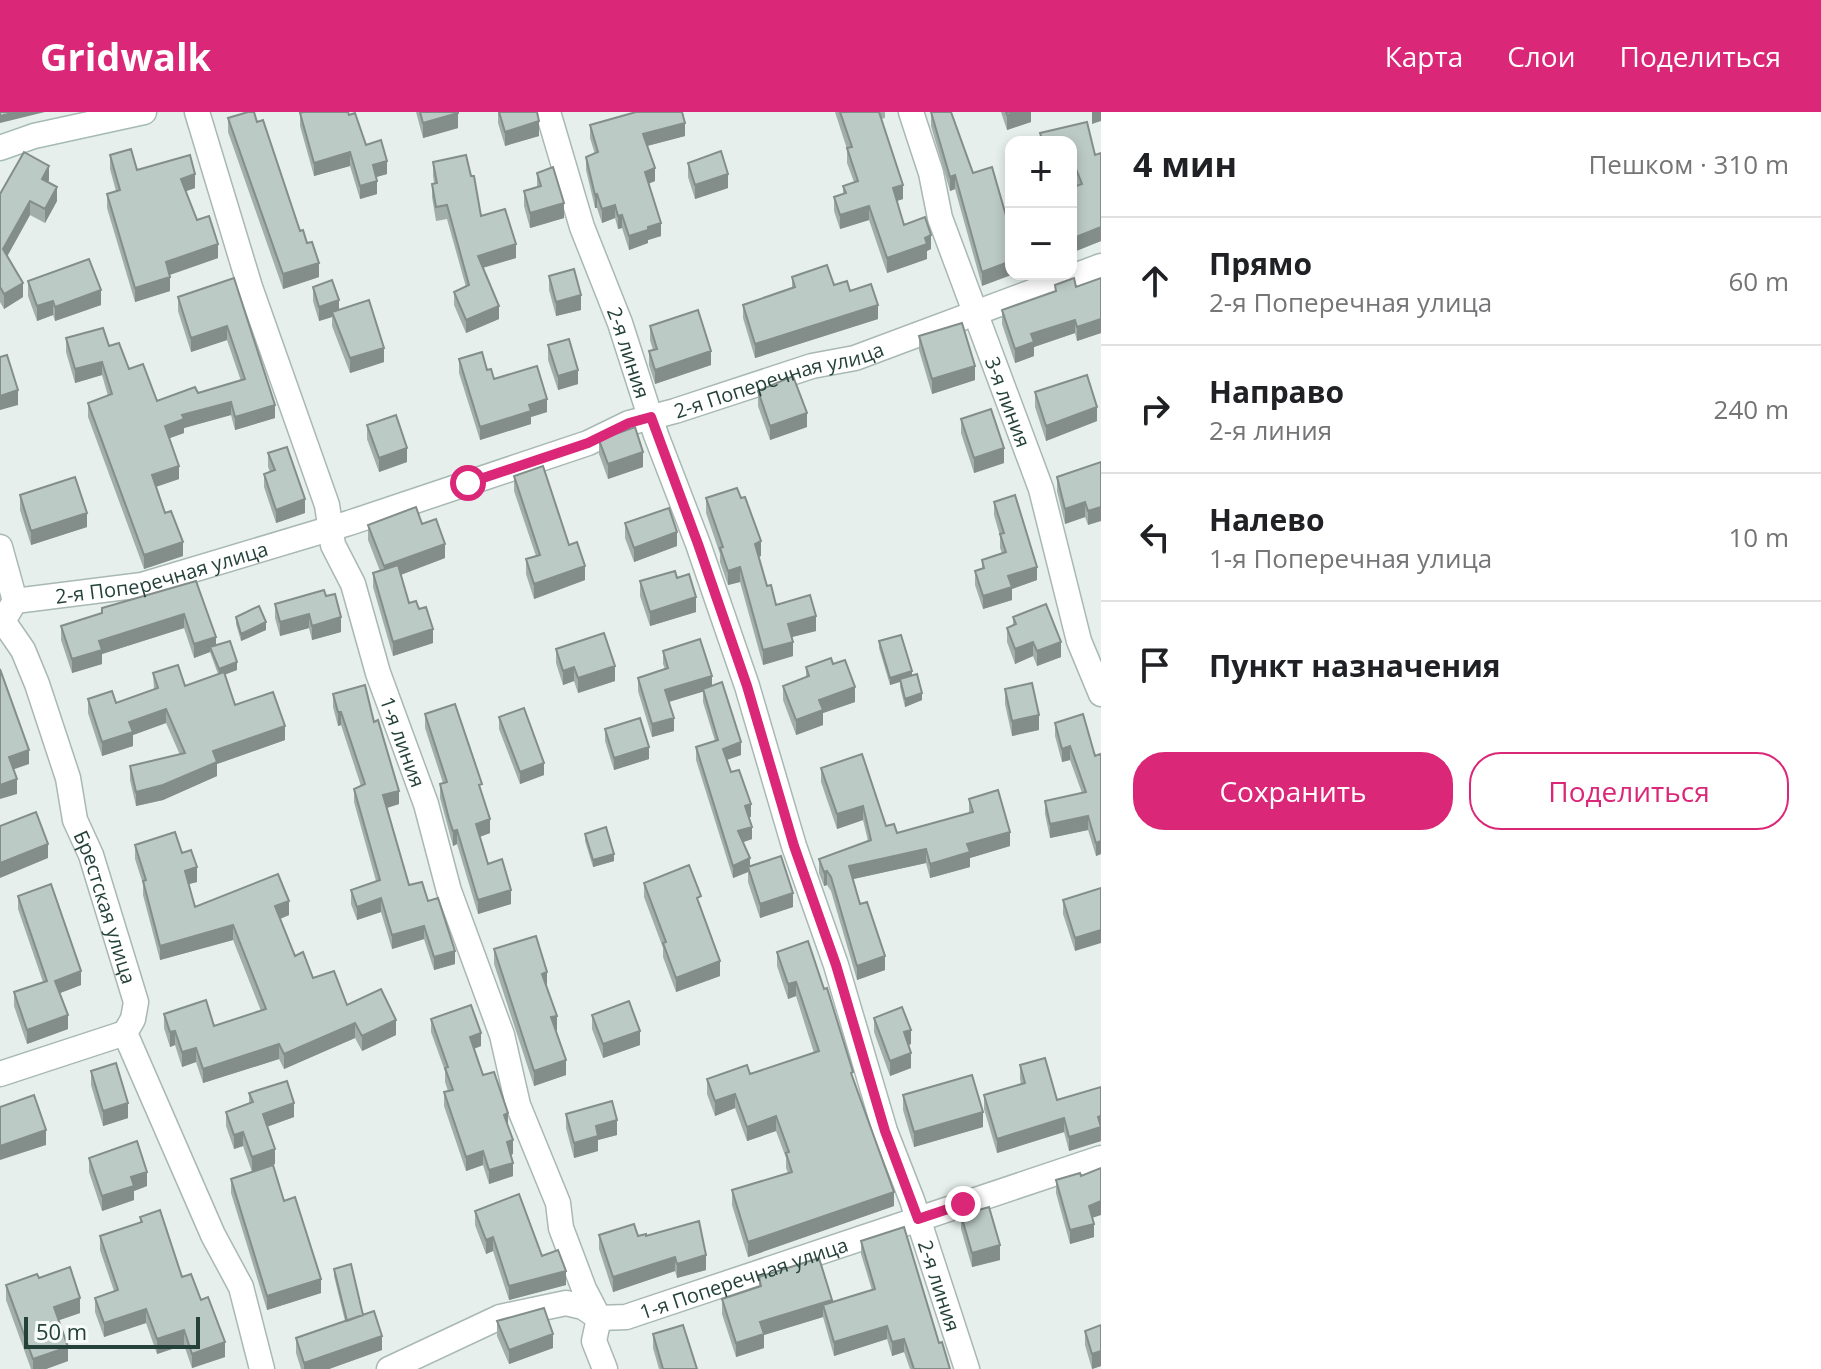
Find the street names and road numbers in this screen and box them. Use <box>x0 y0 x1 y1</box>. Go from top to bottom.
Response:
street label: 2-я линия <box>601 303 657 402</box>
street label: 2-я Поперечная улица <box>670 335 887 424</box>
street label: 3-я линия <box>979 352 1038 451</box>
street label: 2-я Поперечная улица <box>54 535 271 609</box>
street label: 1-я линия <box>374 693 432 791</box>
street label: Брестская улица <box>68 826 143 987</box>
street label: 1-я Поперечная улица <box>636 1230 851 1325</box>
street label: 2-я линия <box>912 1236 967 1335</box>

